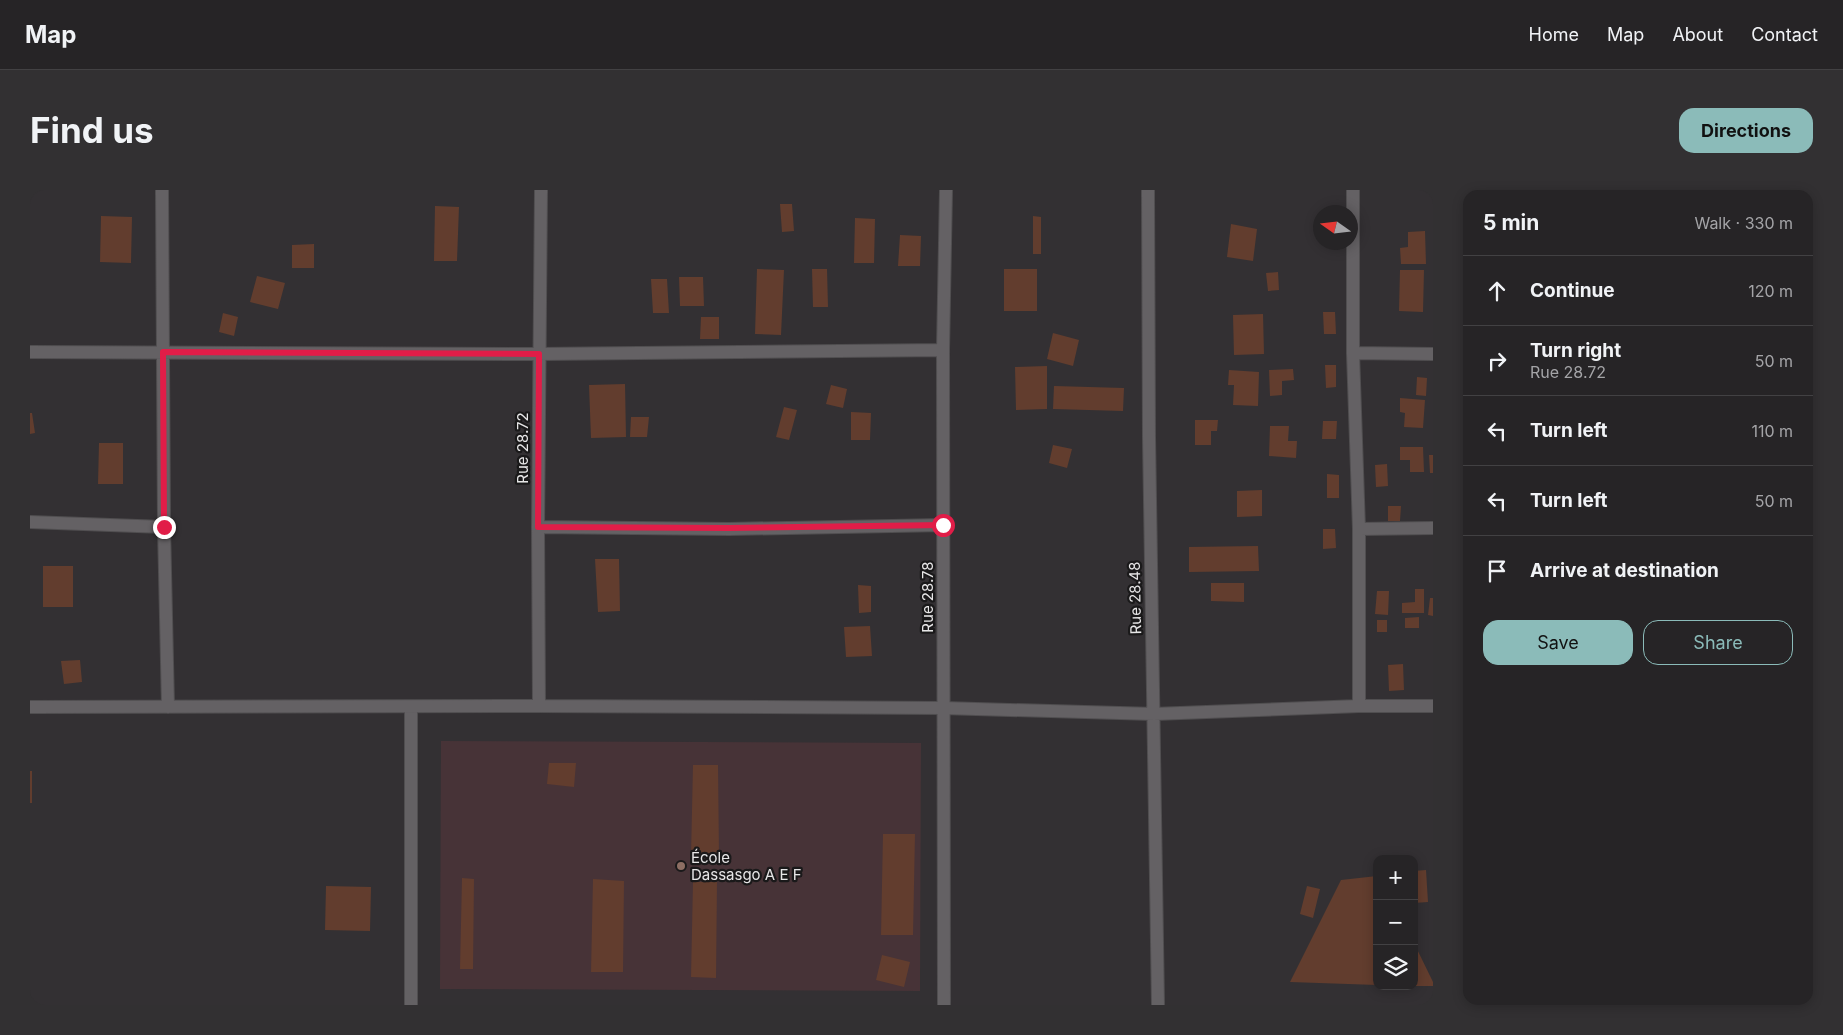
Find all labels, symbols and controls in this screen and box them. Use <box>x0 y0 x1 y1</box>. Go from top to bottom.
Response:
text: Map <box>25 20 76 49</box>
text: Home <box>1529 24 1579 45</box>
text: Map <box>1607 24 1644 45</box>
text: About <box>1672 24 1723 45</box>
text: Contact <box>1751 24 1818 45</box>
button: Directions <box>1679 108 1813 153</box>
text: Find us <box>30 109 154 151</box>
north arrow <box>1313 205 1358 250</box>
text: 5 min <box>1483 210 1539 235</box>
text: Walk · 330 m <box>1694 213 1793 233</box>
icon: ahead <box>1483 277 1511 305</box>
text: Continue <box>1530 279 1615 302</box>
text: 120 m <box>1748 281 1793 301</box>
text: Turn right <box>1530 339 1621 362</box>
icon: right <box>1483 347 1511 375</box>
text: 50 m <box>1755 351 1793 371</box>
text: Rue 28.72 <box>1530 362 1606 382</box>
street label: Rue 28.72 <box>513 412 532 484</box>
icon: left <box>1483 417 1511 445</box>
text: Turn left <box>1530 419 1608 442</box>
text: 110 m <box>1751 421 1793 441</box>
icon: left <box>1483 487 1511 515</box>
text: Turn left <box>1530 489 1608 512</box>
text: 50 m <box>1755 491 1793 511</box>
route start <box>932 514 955 537</box>
route end <box>153 516 176 539</box>
icon: arrive <box>1483 557 1511 585</box>
text: Arrive at destination <box>1530 559 1719 582</box>
street label: Rue 28.78 <box>918 561 937 633</box>
street label: Rue 28.48 <box>1125 561 1145 635</box>
button: Save <box>1483 620 1633 665</box>
button: Share <box>1643 620 1793 665</box>
place label: École Dassasgo A E F <box>691 848 802 884</box>
map controls <box>1373 855 1418 990</box>
button: + <box>1373 855 1418 900</box>
marker: École Dassasgo A E F <box>675 860 687 872</box>
button: − <box>1373 900 1418 945</box>
button: layers <box>1373 945 1418 990</box>

